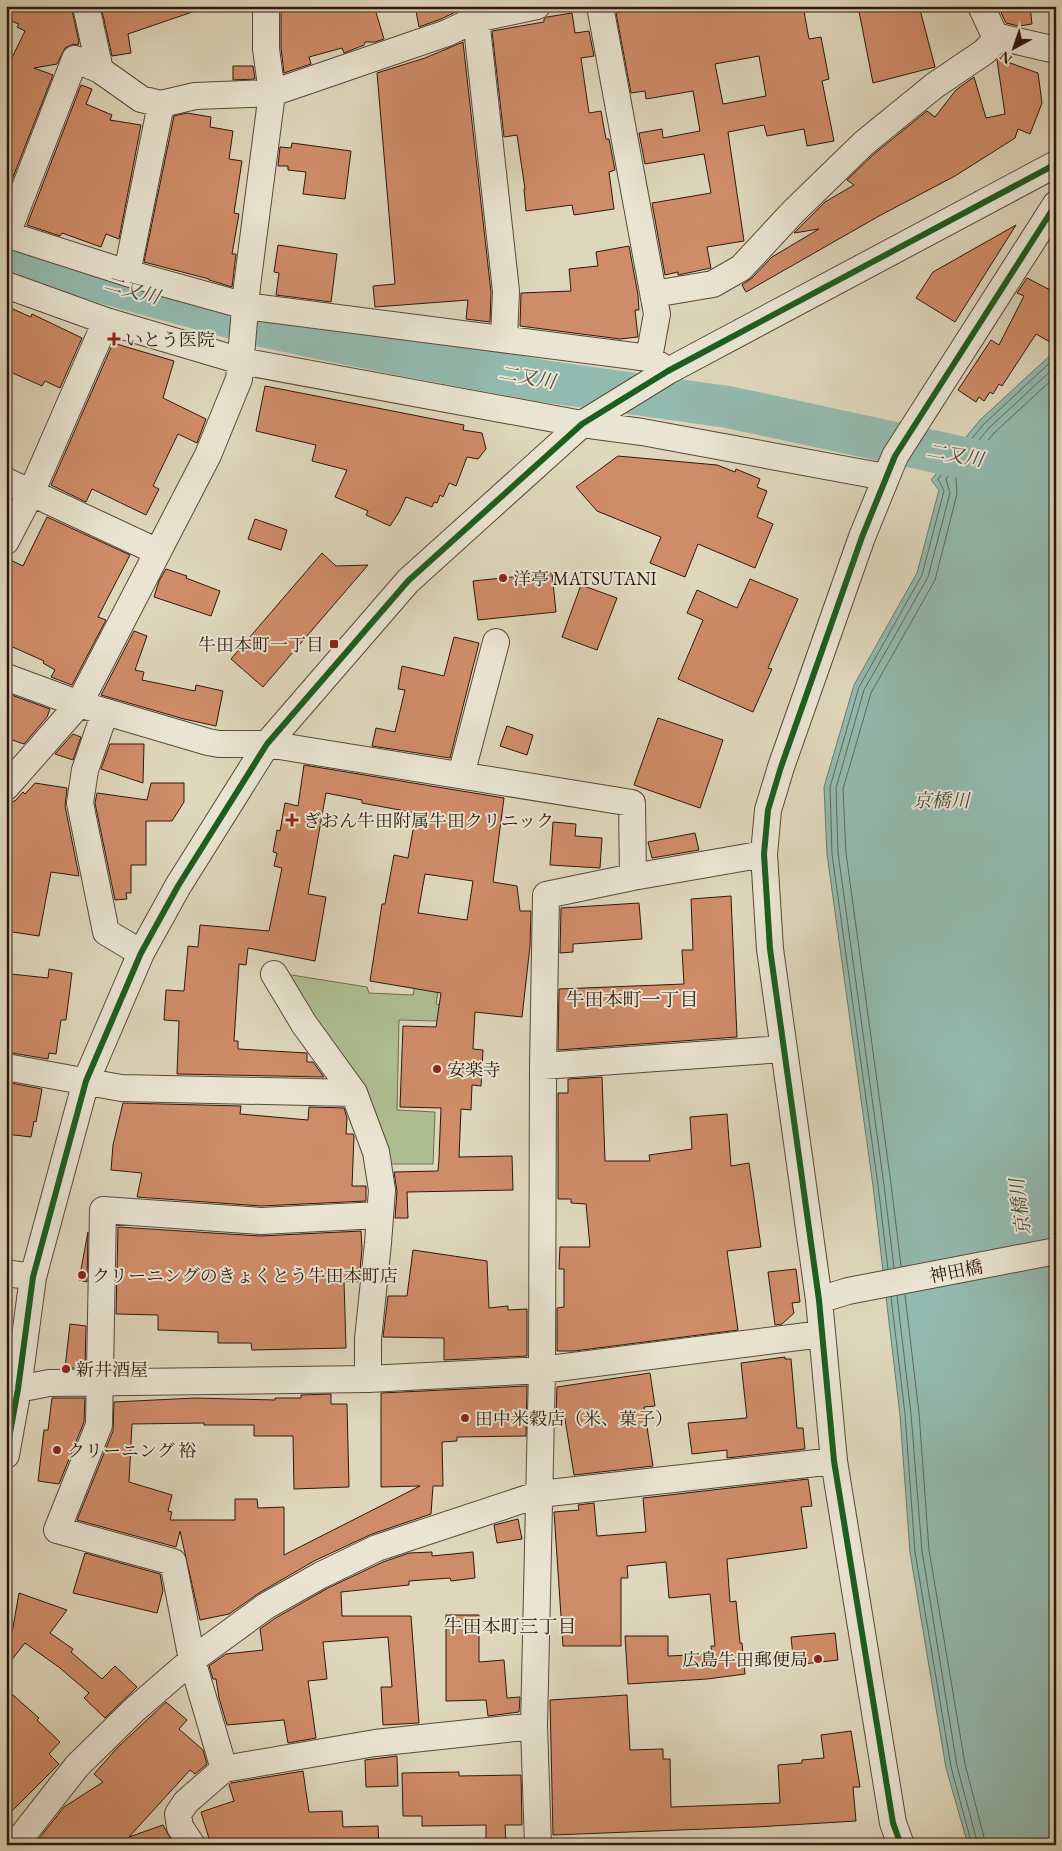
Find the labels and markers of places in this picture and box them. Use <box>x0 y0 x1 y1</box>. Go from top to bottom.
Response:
place label: いとう医院 <box>125 328 215 351</box>
marker: いとう医院 <box>107 332 121 346</box>
place label: 洋亭 MATSUTANI <box>513 567 657 590</box>
marker: 洋亭 MATSUTANI <box>497 572 509 584</box>
place label: 牛田本町一丁目 <box>198 633 324 656</box>
marker: 牛田本町一丁目 <box>328 638 340 650</box>
place label: ぎおん牛田附属牛田クリニック <box>303 809 554 832</box>
marker: ぎおん牛田附属牛田クリニック <box>285 813 299 827</box>
place label: 安楽寺 <box>447 1058 501 1081</box>
marker: 安楽寺 <box>431 1063 443 1075</box>
place label: クリーニングのきょくとう牛田本町店 <box>92 1264 398 1287</box>
marker: クリーニングのきょくとう牛田本町店 <box>76 1269 88 1281</box>
place label: 新井酒屋 <box>76 1358 148 1381</box>
marker: 新井酒屋 <box>60 1363 72 1375</box>
place label: 田中米穀店（米、菓子） <box>475 1407 673 1430</box>
marker: 田中米穀店（米、菓子） <box>459 1412 471 1424</box>
place label: クリーニング 裕 <box>67 1439 196 1462</box>
marker: クリーニング 裕 <box>51 1444 63 1456</box>
place label: 広島牛田郵便局 <box>682 1648 808 1671</box>
marker: 広島牛田郵便局 <box>812 1653 824 1665</box>

